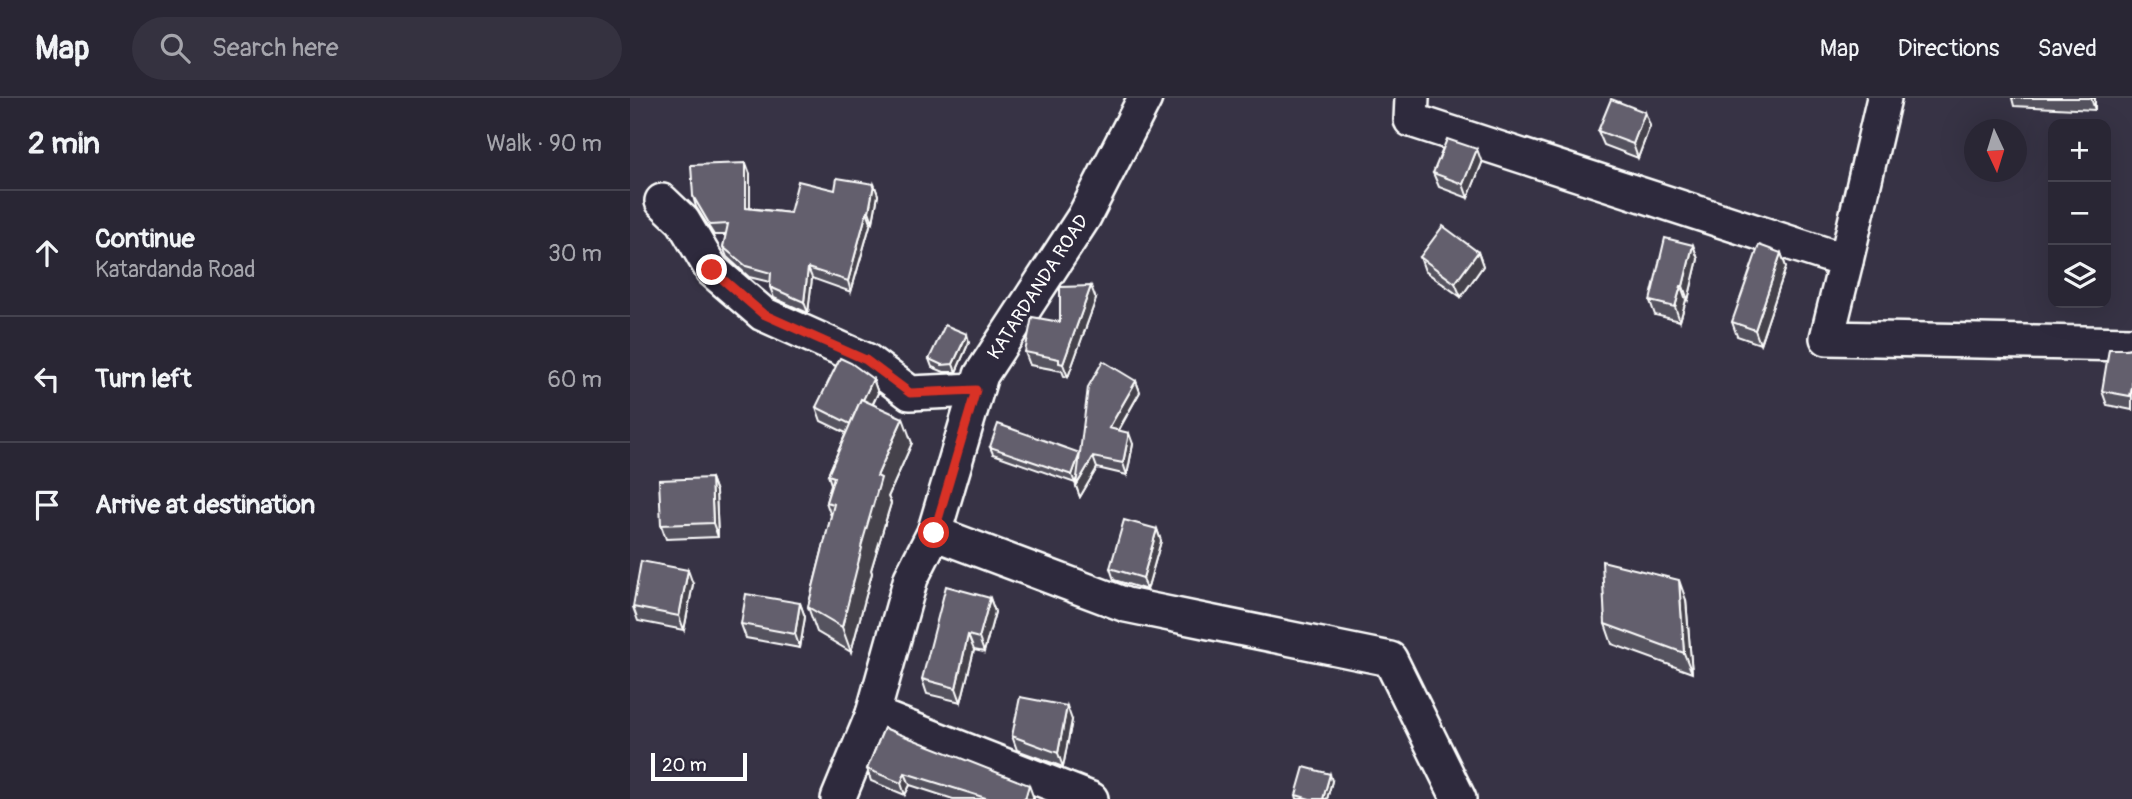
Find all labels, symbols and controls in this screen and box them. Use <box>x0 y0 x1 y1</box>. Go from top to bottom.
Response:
search box <box>132 17 622 80</box>
text: Map <box>35 28 90 69</box>
icon: search <box>156 29 194 67</box>
text: Search here <box>212 32 339 64</box>
text: Map <box>1820 34 1860 63</box>
text: Directions <box>1898 34 1999 63</box>
text: Saved <box>2037 34 2097 63</box>
north arrow <box>1964 119 2027 182</box>
map controls <box>2048 119 2111 308</box>
button: + <box>2048 119 2111 182</box>
text: 2 min <box>28 125 100 162</box>
text: Walk · 90 m <box>486 129 602 158</box>
button: − <box>2048 182 2111 245</box>
street label: KATARDANDA ROAD <box>982 210 1094 364</box>
text: Continue <box>95 223 195 255</box>
icon: ahead <box>28 234 66 272</box>
text: 30 m <box>548 239 602 268</box>
button: layers <box>2048 245 2111 308</box>
route end <box>696 254 727 285</box>
text: Katardanda Road <box>95 255 255 284</box>
icon: left <box>28 360 66 398</box>
text: Turn left <box>95 363 191 395</box>
text: 60 m <box>547 365 602 394</box>
icon: arrive <box>28 486 66 524</box>
text: Arrive at destination <box>95 489 315 521</box>
route start <box>918 517 949 548</box>
scale bar <box>651 750 747 782</box>
text: 20 m <box>662 753 707 777</box>

